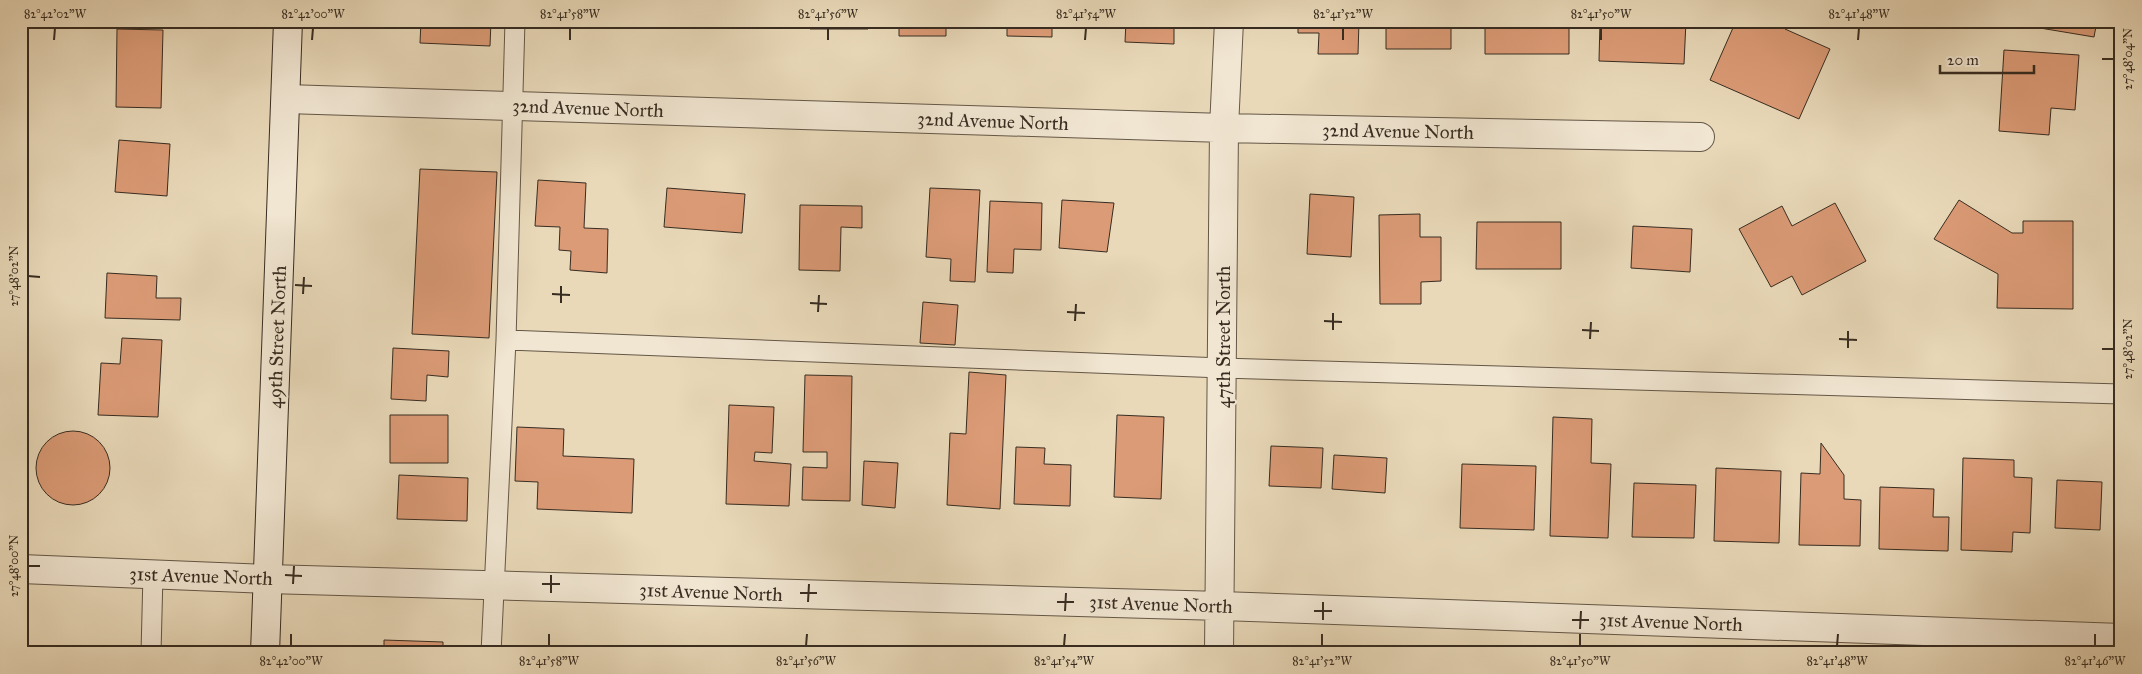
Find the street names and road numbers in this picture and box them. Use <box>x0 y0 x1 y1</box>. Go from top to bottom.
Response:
street label: 32nd Avenue North <box>512 94 665 122</box>
street label: 32nd Avenue North <box>917 107 1070 135</box>
street label: 32nd Avenue North <box>1322 118 1475 144</box>
street label: 49th Street North <box>263 265 291 409</box>
street label: 47th Street North <box>1212 265 1235 408</box>
street label: 31st Avenue North <box>129 562 274 590</box>
street label: 31st Avenue North <box>639 578 784 606</box>
street label: 31st Avenue North <box>1089 590 1234 618</box>
street label: 31st Avenue North <box>1599 608 1744 636</box>

